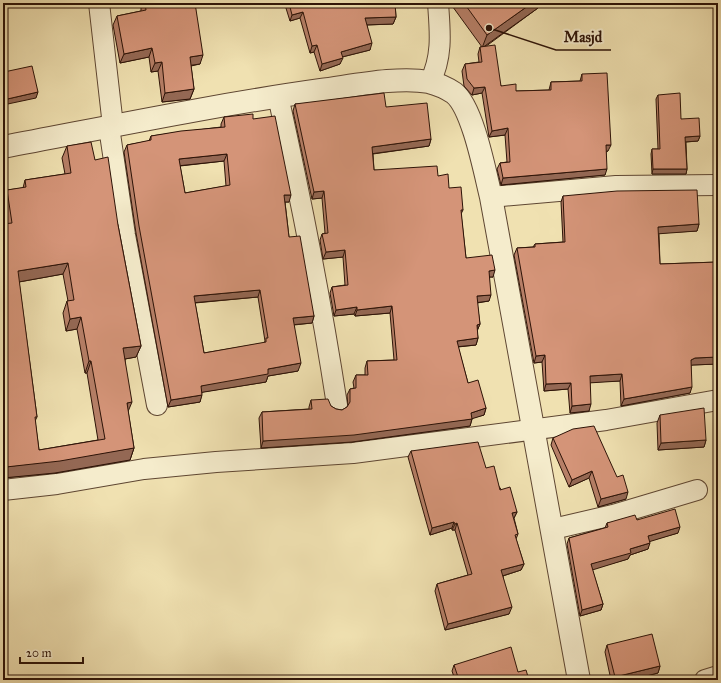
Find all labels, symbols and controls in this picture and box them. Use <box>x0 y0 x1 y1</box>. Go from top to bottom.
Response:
callout: Masjd <box>556 23 611 50</box>
text: Masjd <box>564 28 603 47</box>
scale bar <box>20 639 83 665</box>
text: 20 m <box>26 646 52 660</box>

